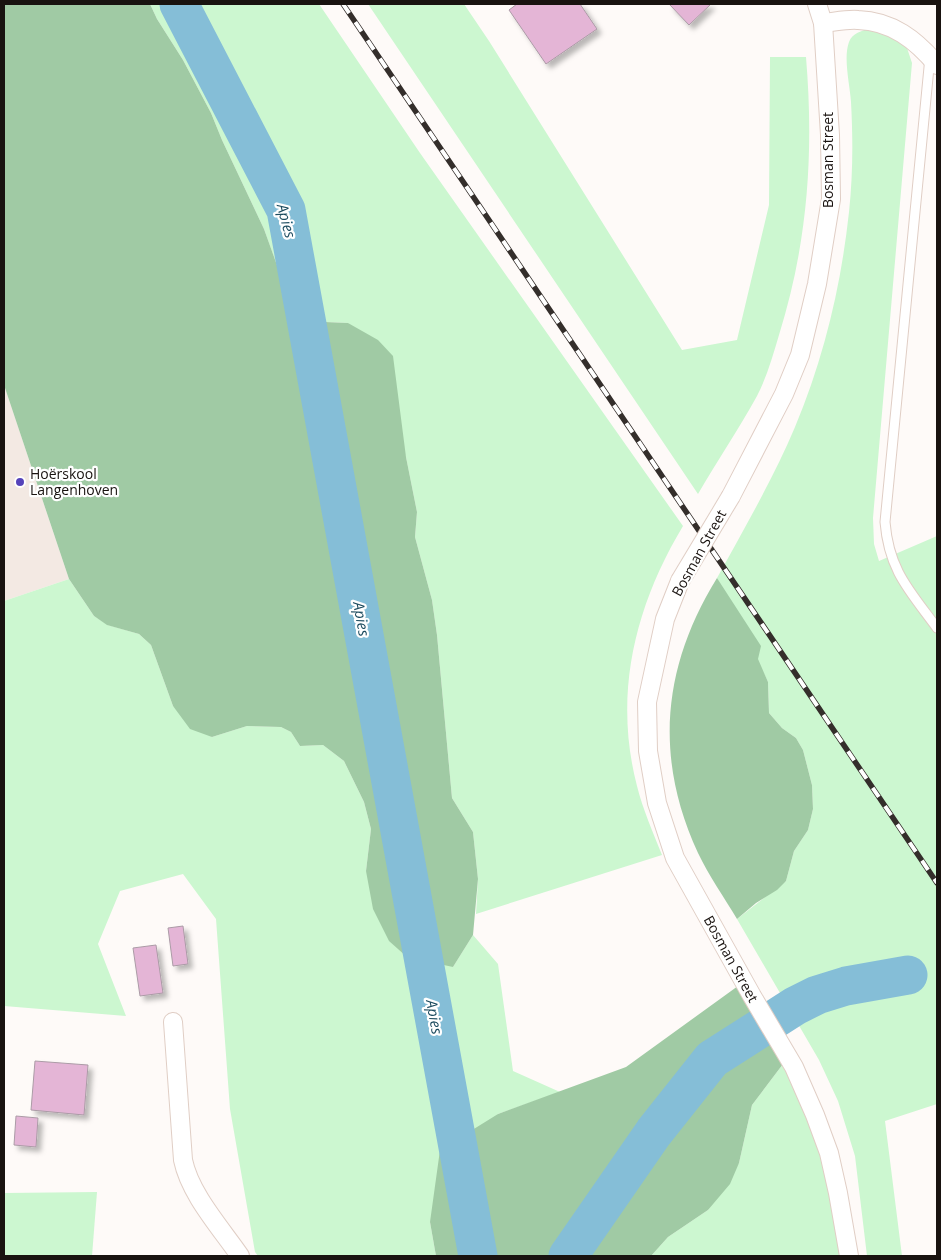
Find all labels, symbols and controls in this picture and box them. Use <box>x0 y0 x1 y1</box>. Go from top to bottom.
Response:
street label: Bosman Street <box>818 112 837 208</box>
water label: Apies <box>273 200 301 241</box>
place label: Hoërskool Langenhoven <box>30 464 118 499</box>
marker: Hoërskool Langenhoven <box>14 476 26 488</box>
street label: Bosman Street <box>667 506 730 599</box>
water label: Apies <box>349 599 375 638</box>
street label: Bosman Street <box>700 912 763 1005</box>
water label: Apies <box>422 997 448 1036</box>

